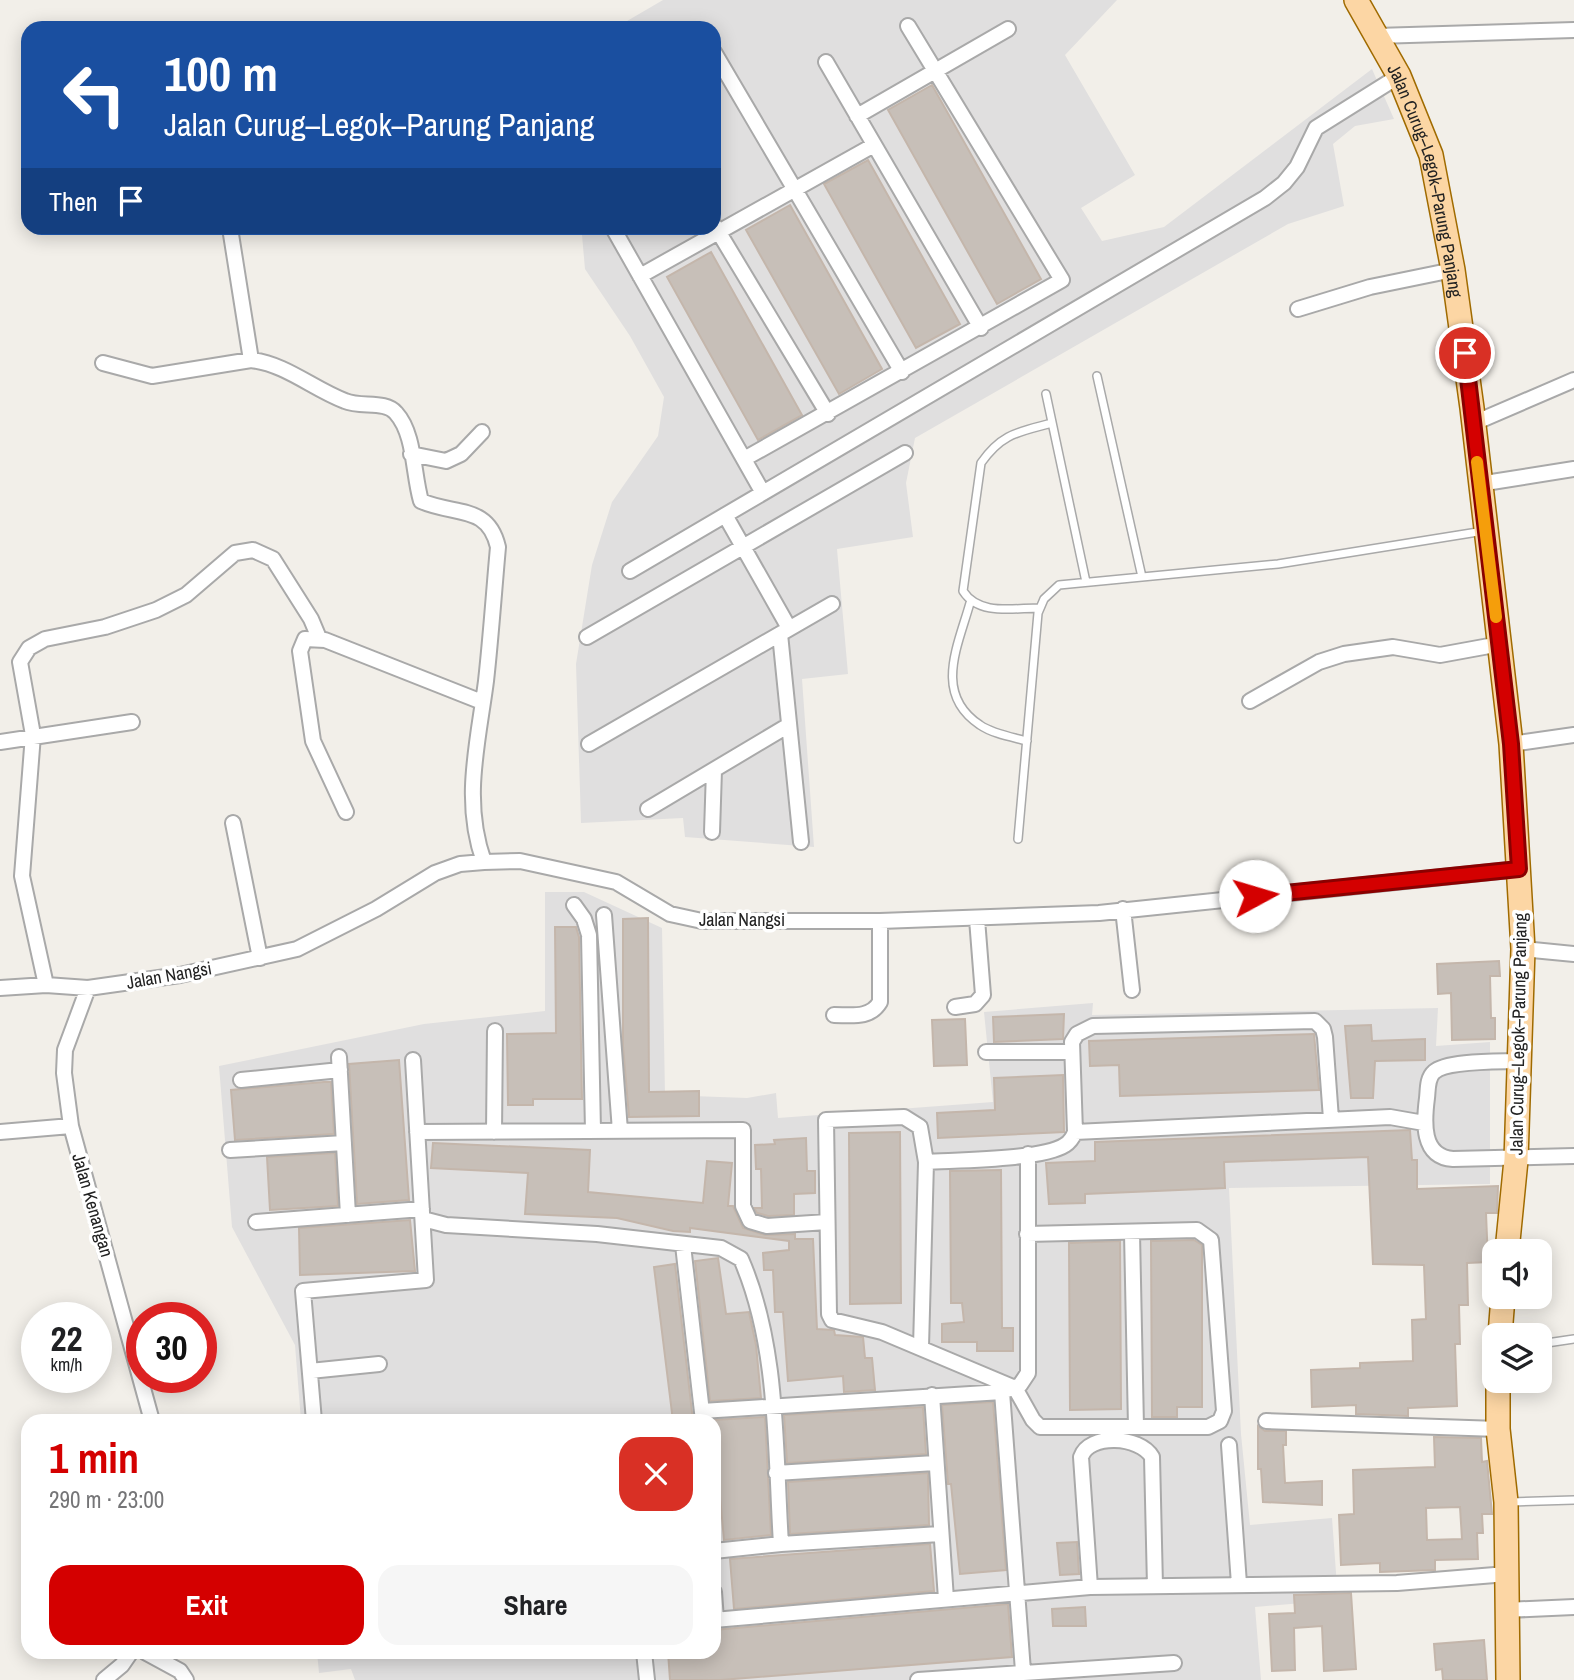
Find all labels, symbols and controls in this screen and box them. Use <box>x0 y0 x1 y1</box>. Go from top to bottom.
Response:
text: 100 m <box>164 40 278 106</box>
icon: left <box>49 49 140 140</box>
street label: Jalan Curug–Legok–Parung Panjang <box>1382 59 1469 300</box>
text: Jalan Curug–Legok–Parung Panjang <box>164 103 594 146</box>
icon: arrive <box>112 182 150 220</box>
text: Then <box>49 184 98 219</box>
pin <box>1435 323 1495 383</box>
icon: arrive <box>1446 334 1484 372</box>
position arrow <box>1218 859 1292 933</box>
street label: Jalan Nangsi <box>699 907 785 932</box>
street label: Jalan Curug–Legok–Parung Panjang <box>1503 912 1533 1155</box>
street label: Jalan Nangsi <box>124 955 214 995</box>
street label: Jalan Kenangan <box>66 1150 120 1260</box>
map controls <box>1482 1239 1552 1393</box>
button: sound <box>1482 1239 1552 1309</box>
speed limit sign: 30 <box>126 1302 217 1393</box>
text: 22 <box>51 1315 82 1362</box>
button: layers <box>1482 1323 1552 1393</box>
text: km/h <box>51 1352 83 1377</box>
text: 1 min <box>49 1430 139 1486</box>
button: close <box>619 1437 693 1511</box>
text: 290 m · 23:00 <box>49 1484 164 1515</box>
button: Exit <box>49 1565 364 1645</box>
button: Share <box>378 1565 693 1645</box>

